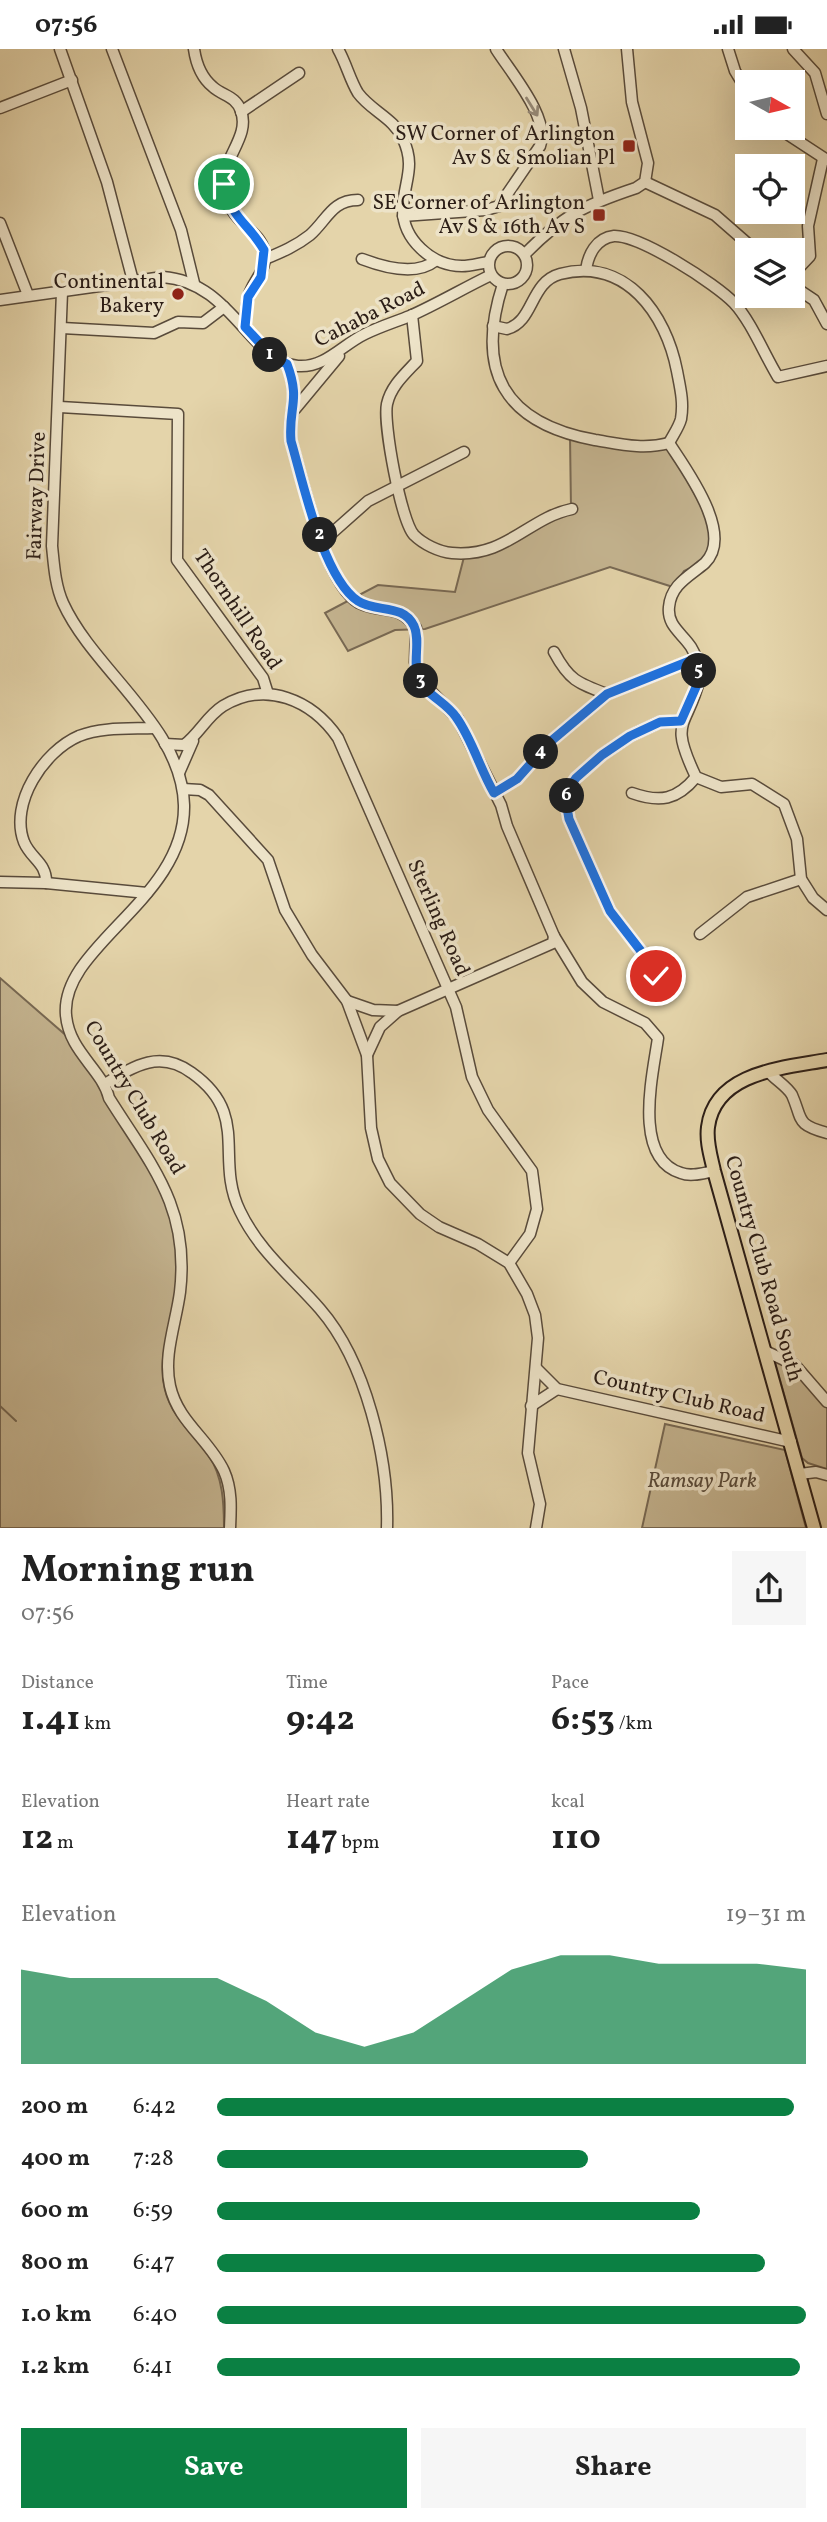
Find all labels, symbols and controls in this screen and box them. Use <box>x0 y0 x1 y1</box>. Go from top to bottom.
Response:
text: 07:56 <box>35 7 98 43</box>
north arrow <box>735 70 805 140</box>
map controls <box>735 70 805 308</box>
one-way arrow <box>526 96 540 116</box>
place label: SW Corner of Arlington Av S & Smolian Pl <box>395 120 615 173</box>
marker: SW Corner of Arlington Av S & Smolian Pl <box>621 138 637 154</box>
pin <box>194 154 254 214</box>
button: locate <box>735 154 805 224</box>
icon: arrive <box>205 165 243 203</box>
place label: SE Corner of Arlington Av S & 16th Av S <box>372 189 585 242</box>
marker: SE Corner of Arlington Av S & 16th Av S <box>591 207 607 223</box>
button: layers <box>735 238 805 308</box>
place label: Continental Bakery <box>54 268 165 321</box>
street label: Cahaba Road <box>310 275 430 355</box>
marker: Continental Bakery <box>170 286 186 302</box>
pin: 1 <box>252 337 288 373</box>
text: 1 <box>266 341 273 367</box>
street label: Fairway Drive <box>20 431 54 561</box>
pin: 2 <box>302 517 338 553</box>
text: 2 <box>315 521 324 547</box>
street label: Thornhill Road <box>186 544 288 676</box>
pin: 5 <box>682 653 716 689</box>
text: 5 <box>694 657 703 683</box>
pin: 3 <box>404 663 438 699</box>
text: 3 <box>416 667 425 693</box>
pin: 4 <box>524 735 558 769</box>
text: 4 <box>535 738 546 764</box>
pin: 6 <box>550 779 584 813</box>
text: 6 <box>561 782 572 808</box>
street label: Sterling Road <box>399 855 477 981</box>
pin <box>626 946 686 1006</box>
icon: check <box>637 957 675 995</box>
street label: Country Club Road <box>76 1015 192 1181</box>
street label: Country Club Road South <box>717 1153 809 1385</box>
street label: Country Club Road <box>590 1363 768 1431</box>
park label: Ramsay Park <box>647 1467 757 1496</box>
text: Morning run <box>21 1545 255 1598</box>
button: share <box>732 1551 806 1625</box>
text: 07:56 <box>21 1598 74 1630</box>
text: Distance <box>21 1670 94 1696</box>
text: Time <box>286 1670 328 1696</box>
text: Pace <box>551 1670 589 1696</box>
text: 1.41 <box>21 1696 80 1744</box>
text: 9:42 <box>286 1696 355 1744</box>
text: 6:53 <box>551 1696 615 1744</box>
text: km <box>80 1711 111 1737</box>
text: /km <box>615 1711 653 1737</box>
text: Elevation <box>21 1789 100 1815</box>
text: Heart rate <box>286 1789 370 1815</box>
text: kcal <box>551 1789 585 1815</box>
text: 12 <box>21 1815 53 1863</box>
text: 147 <box>286 1815 338 1863</box>
text: 110 <box>551 1815 601 1863</box>
text: m <box>53 1830 74 1856</box>
text: bpm <box>338 1830 380 1856</box>
text: Elevation <box>21 1899 117 1931</box>
text: 19–31 m <box>726 1899 806 1931</box>
text: 200 m <box>21 2091 88 2123</box>
text: 6:42 <box>133 2091 176 2123</box>
text: 400 m <box>21 2143 90 2175</box>
text: 7:28 <box>133 2143 174 2175</box>
text: 600 m <box>21 2195 89 2227</box>
text: 6:59 <box>133 2195 173 2227</box>
text: 800 m <box>21 2247 89 2279</box>
text: 6:47 <box>133 2247 175 2279</box>
text: 1.0 km <box>21 2299 92 2331</box>
text: 6:40 <box>133 2299 177 2331</box>
text: 1.2 km <box>21 2351 90 2383</box>
text: 6:41 <box>133 2351 173 2383</box>
button: Save <box>21 2428 407 2508</box>
button: Share <box>421 2428 806 2508</box>

